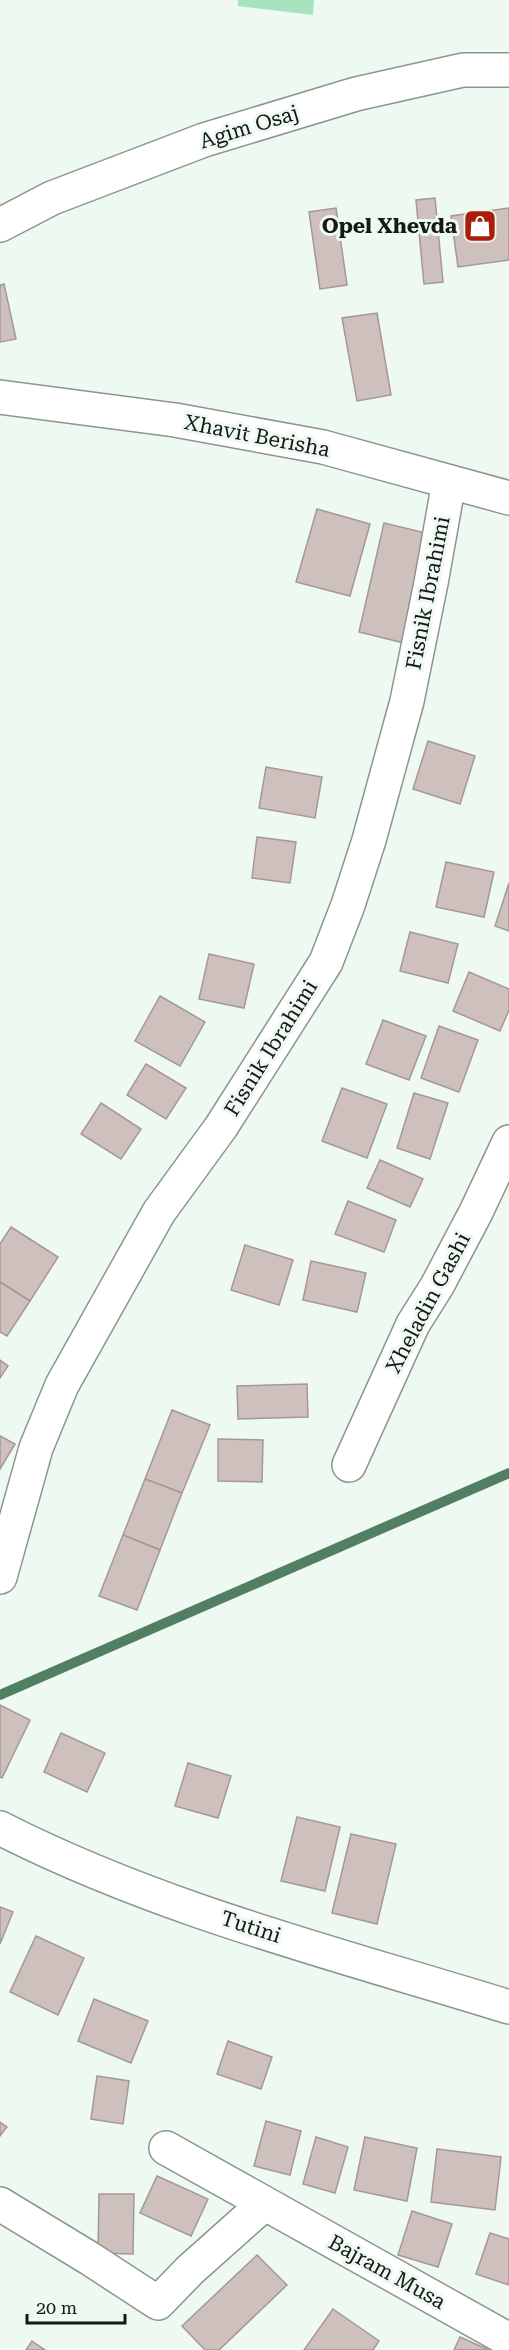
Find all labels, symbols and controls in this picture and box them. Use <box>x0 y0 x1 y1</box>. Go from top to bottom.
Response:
street label: Agim Osaj <box>197 101 301 153</box>
shop icon: Opel Xhevda <box>462 208 498 244</box>
place label: Opel Xhevda <box>322 214 458 238</box>
street label: Xhavit Berisha <box>182 410 333 462</box>
street label: Fisnik Ibrahimi <box>401 514 455 672</box>
street label: Fisnik Ibrahimi <box>220 975 323 1120</box>
street label: Xheladin Gashi <box>381 1229 475 1377</box>
street label: Tutini <box>218 1906 284 1948</box>
street label: Bajram Musa <box>324 2230 450 2314</box>
scale bar <box>27 2287 124 2325</box>
text: 20 m <box>36 2297 77 2318</box>

